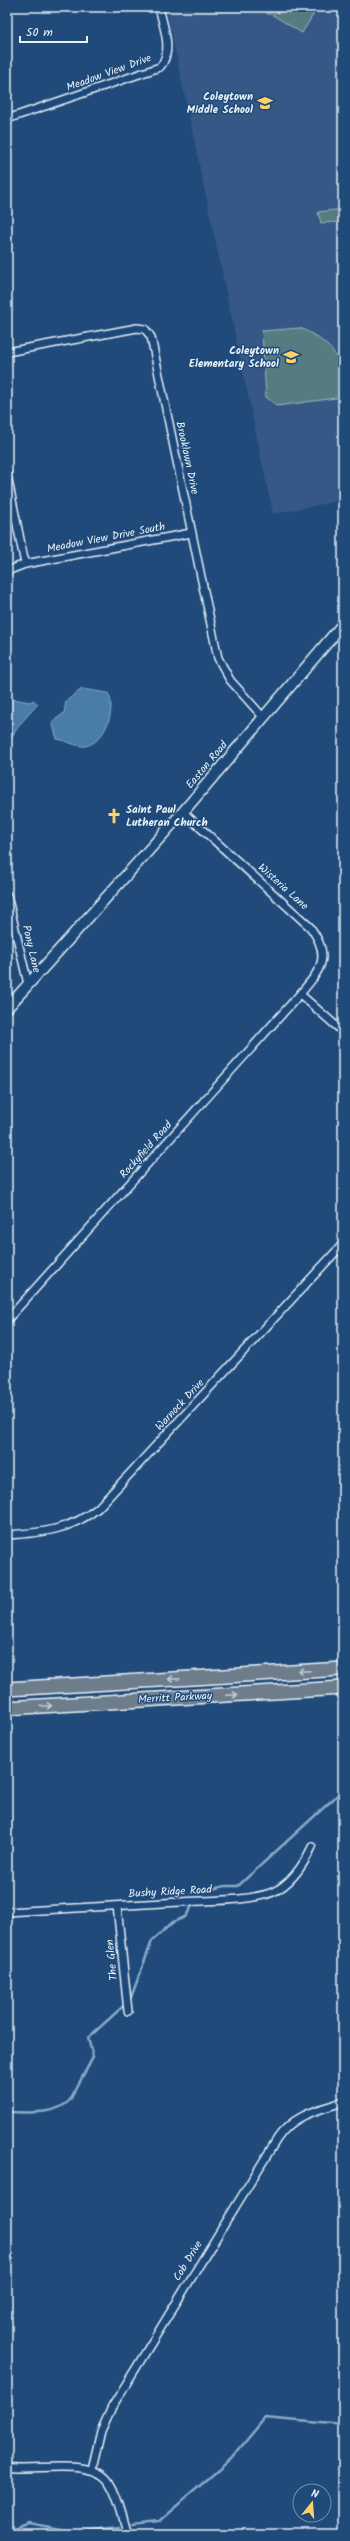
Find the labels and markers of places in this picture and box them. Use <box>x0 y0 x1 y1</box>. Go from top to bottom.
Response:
place label: Coleytown Middle School <box>187 88 253 119</box>
school or university icon: Coleytown Middle School <box>256 94 274 112</box>
place label: Coleytown Elementary School <box>189 342 279 373</box>
school or university icon: Coleytown Elementary School <box>282 348 300 366</box>
place label: Saint Paul Lutheran Church <box>126 801 208 832</box>
church icon: Saint Paul Lutheran Church <box>105 807 123 825</box>

